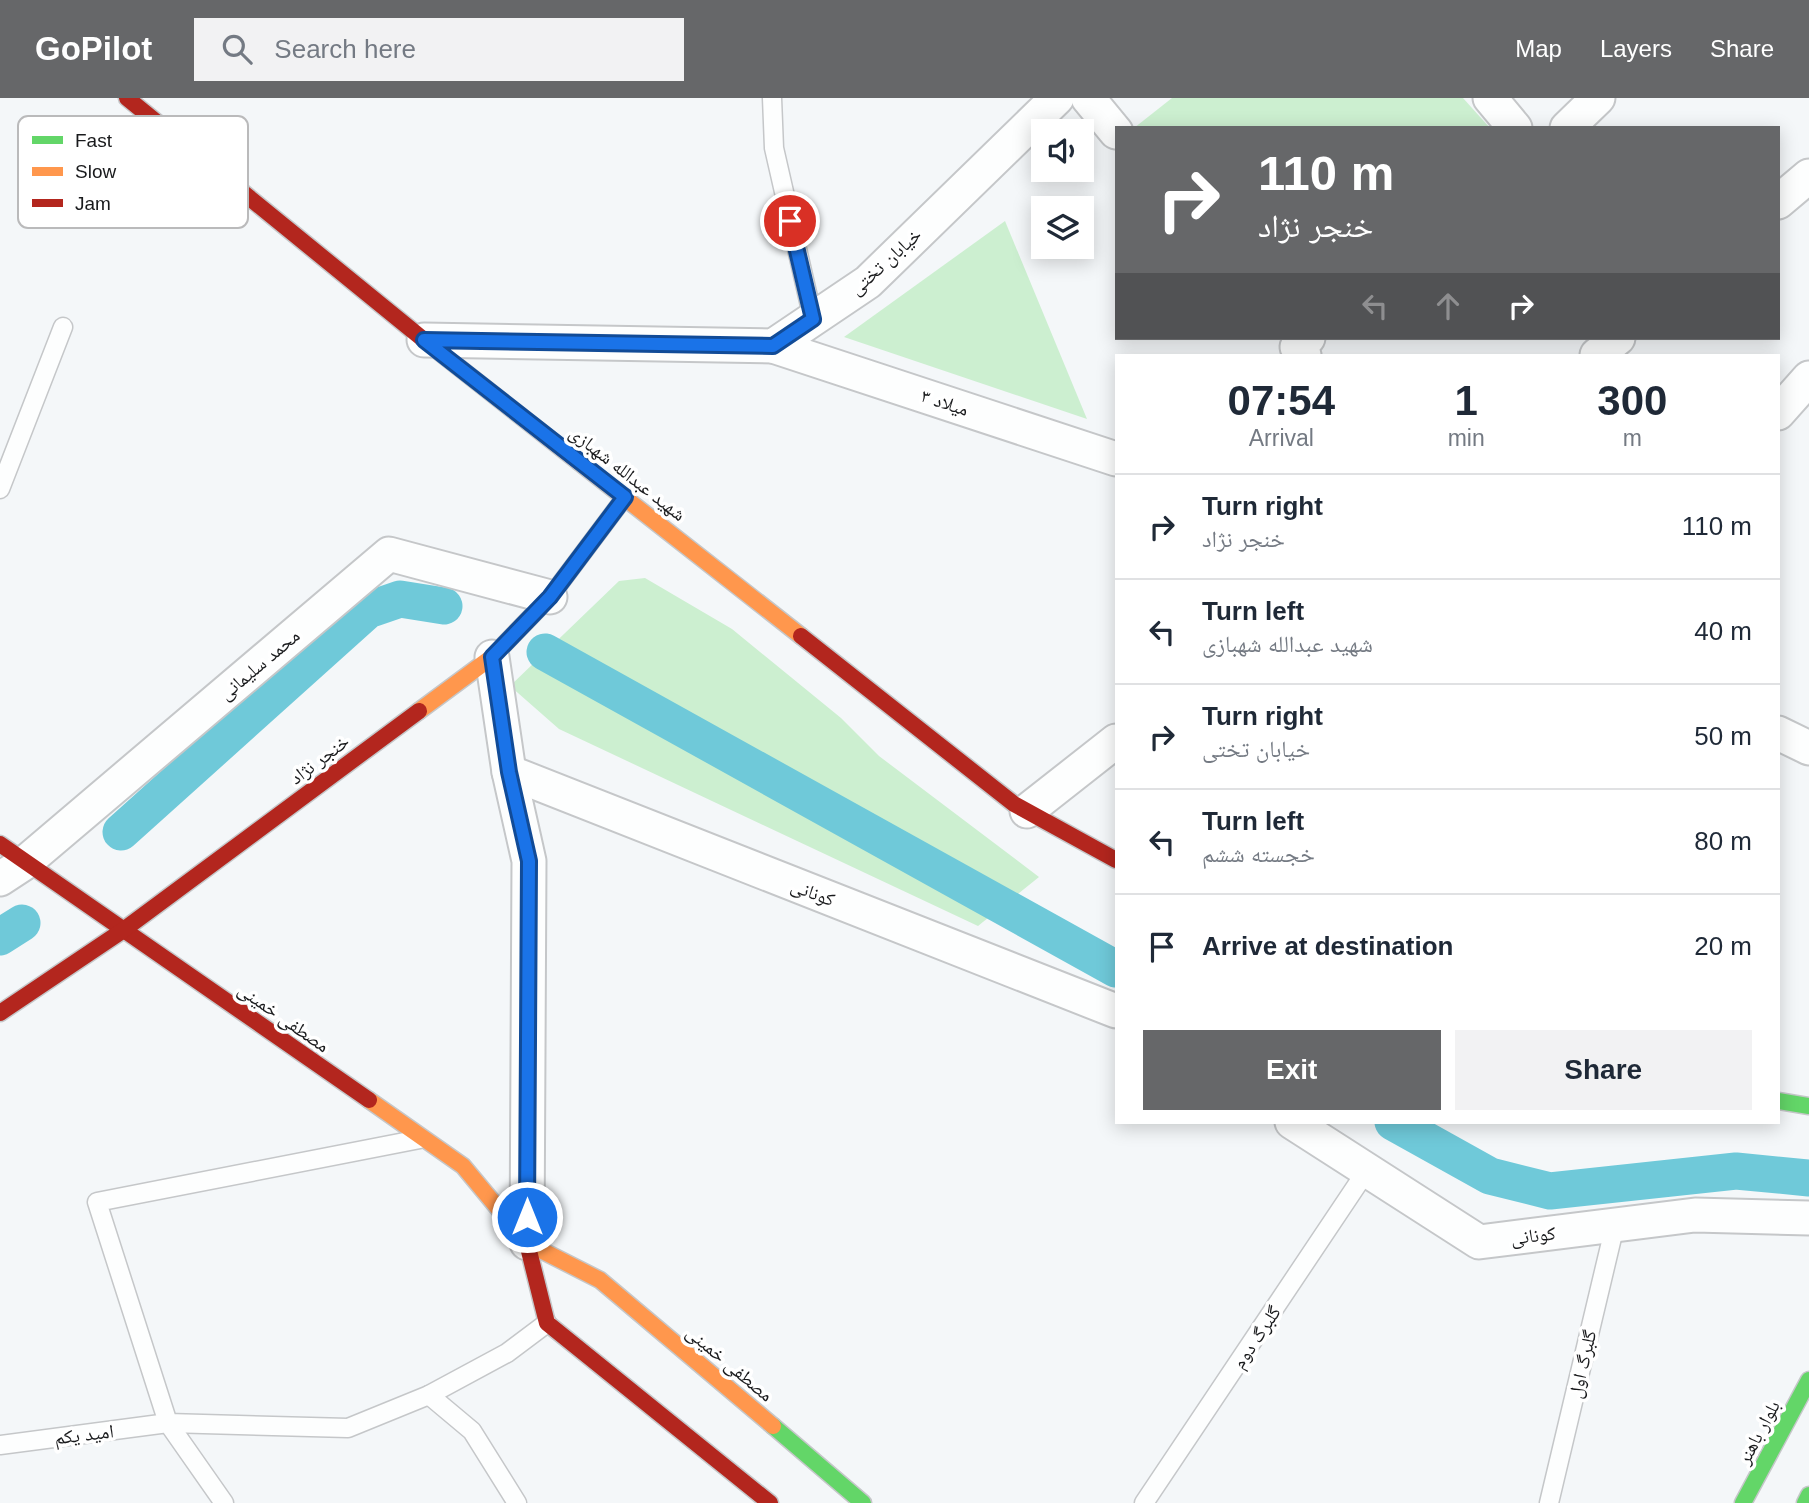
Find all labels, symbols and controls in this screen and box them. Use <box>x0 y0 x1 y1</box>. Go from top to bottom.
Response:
search box <box>194 18 684 81</box>
text: GoPilot <box>35 30 152 67</box>
icon: search <box>218 30 256 68</box>
text: Search here <box>274 34 416 64</box>
text: Map <box>1515 35 1562 62</box>
text: Layers <box>1600 35 1672 62</box>
text: Share <box>1710 35 1774 62</box>
legend <box>18 116 248 228</box>
map controls <box>1031 119 1094 259</box>
button: sound <box>1031 119 1094 182</box>
text: Fast <box>75 130 113 151</box>
text: 110 m <box>1258 146 1394 200</box>
icon: right <box>1143 154 1234 245</box>
text: Slow <box>75 161 116 182</box>
pin <box>760 191 820 251</box>
text: Jam <box>75 193 111 214</box>
button: layers <box>1031 196 1094 259</box>
icon: arrive <box>771 202 809 240</box>
text: خنجر نژاد <box>1258 208 1373 244</box>
street label: خیابان تختی <box>845 224 926 300</box>
icon: left <box>1356 287 1394 325</box>
icon: ahead <box>1429 287 1467 325</box>
icon: right <box>1502 287 1540 325</box>
text: 07:54 <box>1228 377 1335 424</box>
text: 1 <box>1454 377 1478 424</box>
text: 300 <box>1597 377 1667 424</box>
street label: میلاد ۳ <box>918 385 971 420</box>
street label: شهید عبدالله شهبازی <box>565 422 690 526</box>
text: Arrival <box>1249 425 1314 451</box>
text: min <box>1448 425 1485 451</box>
text: m <box>1623 425 1642 451</box>
text: Turn right <box>1202 491 1323 521</box>
icon: right <box>1143 508 1181 546</box>
text: 110 m <box>1682 511 1752 541</box>
text: خنجر نژاد <box>1202 526 1285 552</box>
text: Turn left <box>1202 596 1304 626</box>
icon: left <box>1143 613 1181 651</box>
text: 40 m <box>1694 616 1752 646</box>
street label: محمد سلیمانی <box>215 625 304 705</box>
text: شهید عبدالله شهبازی <box>1202 631 1373 657</box>
text: Turn right <box>1202 701 1323 731</box>
icon: right <box>1143 718 1181 756</box>
text: 50 m <box>1694 721 1752 751</box>
street label: خنجر نژاد <box>286 730 354 789</box>
text: خیابان تختی <box>1202 736 1310 762</box>
text: Turn left <box>1202 806 1304 836</box>
icon: left <box>1143 823 1181 861</box>
text: 80 m <box>1694 826 1752 856</box>
text: خجسته ششم <box>1202 841 1315 867</box>
street label: کونانی <box>788 875 838 911</box>
icon: arrive <box>1143 928 1181 966</box>
text: Arrive at destination <box>1202 931 1453 961</box>
text: 20 m <box>1694 931 1752 961</box>
street label: مصطفی خمینی <box>234 978 333 1057</box>
button: Exit <box>1143 1030 1441 1110</box>
button: Share <box>1455 1030 1752 1110</box>
position arrow <box>490 1180 564 1254</box>
street label: کونانی <box>1509 1222 1557 1250</box>
street label: گلبرگ دوم <box>1228 1302 1287 1374</box>
street label: مصطفی خمینی <box>682 1321 777 1406</box>
street label: گلبرگ اول <box>1564 1328 1602 1401</box>
street label: بلوار باهنر <box>1733 1397 1785 1469</box>
street label: امید یکم <box>53 1420 115 1451</box>

